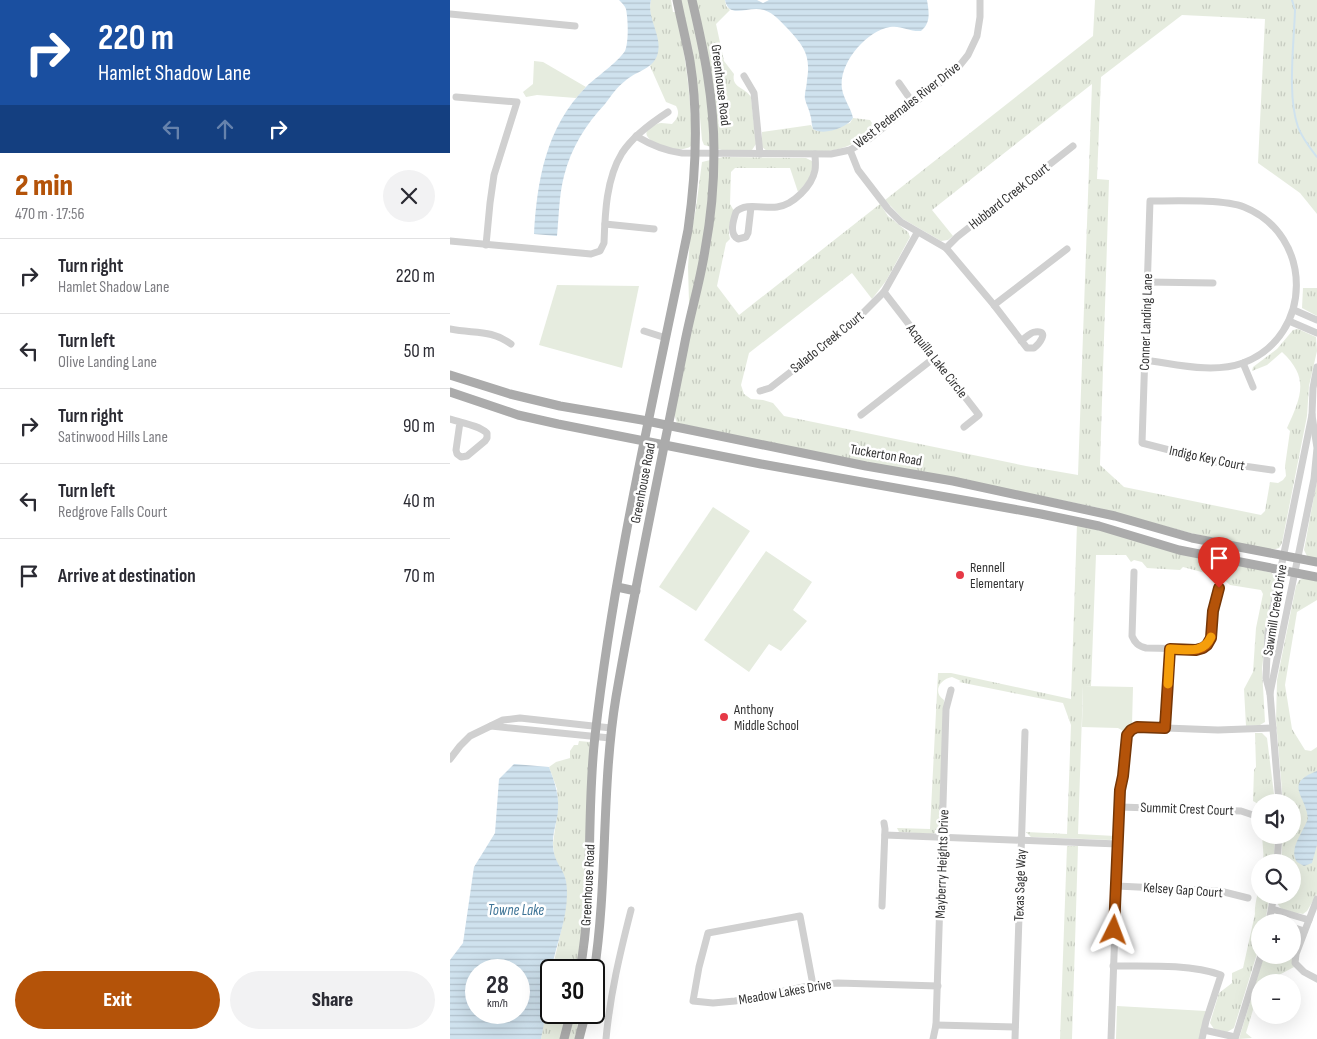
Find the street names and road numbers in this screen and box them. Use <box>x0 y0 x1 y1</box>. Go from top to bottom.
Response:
street label: Greenhouse Road <box>708 43 734 127</box>
street label: West Pedernales River Drive <box>850 58 964 152</box>
street label: Hubbard Creek Court <box>965 159 1053 233</box>
street label: Conner Landing Lane <box>1136 273 1156 371</box>
street label: Salado Creek Court <box>787 307 867 377</box>
street label: Acquilla Lake Circle <box>902 320 971 401</box>
street label: Tuckerton Road <box>849 440 923 470</box>
street label: Greenhouse Road <box>627 441 659 525</box>
street label: Indigo Key Court <box>1168 442 1246 474</box>
street label: Sawmill Creek Drive <box>1259 563 1291 657</box>
street label: Summit Crest Court <box>1140 799 1234 819</box>
street label: Mayberry Heights Drive <box>932 809 952 919</box>
street label: Greenhouse Road <box>577 843 599 926</box>
street label: Texas Sage Way <box>1010 848 1030 921</box>
street label: Kelsey Gap Court <box>1143 879 1223 901</box>
street label: Meadow Lakes Drive <box>737 975 833 1009</box>

